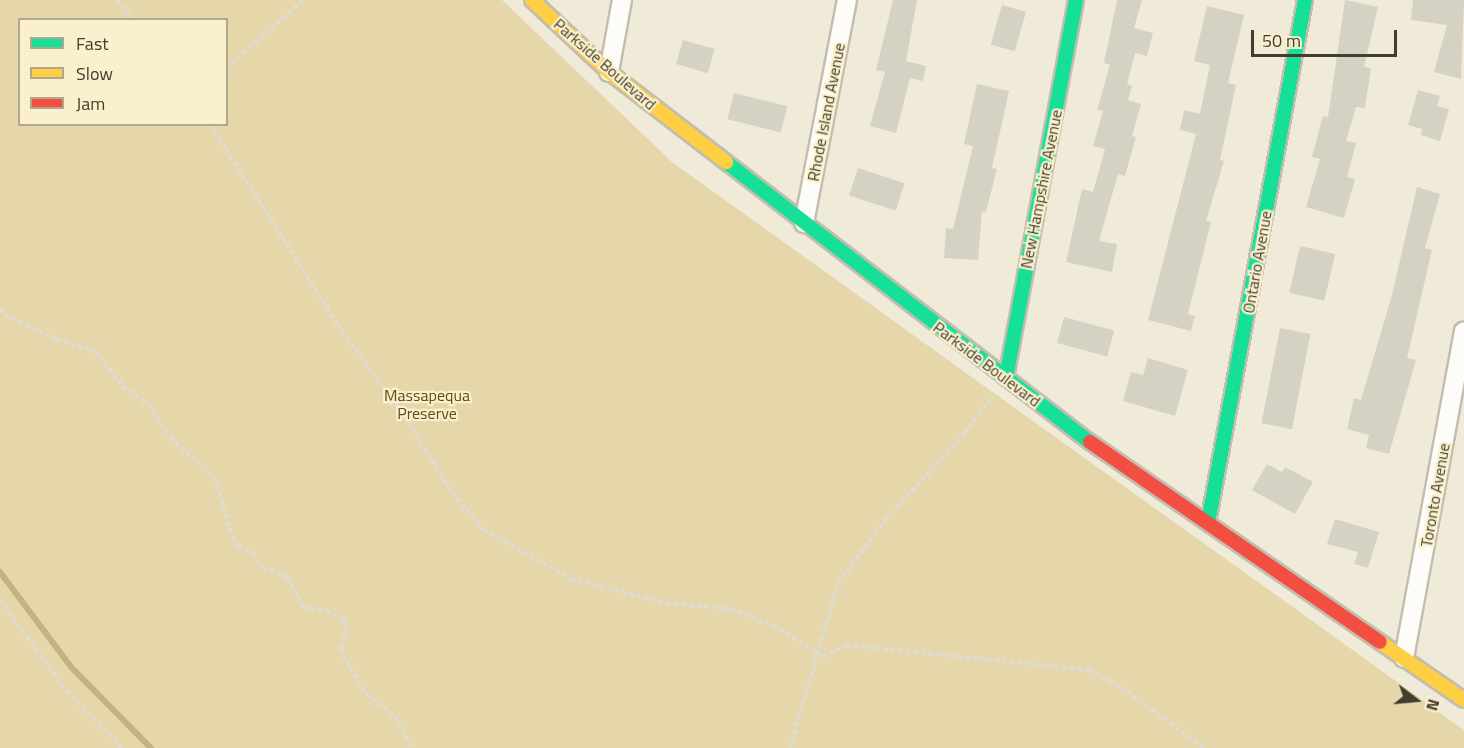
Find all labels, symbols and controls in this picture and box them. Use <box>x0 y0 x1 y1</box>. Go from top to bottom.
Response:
street label: Parkside Boulevard <box>550 14 660 114</box>
legend <box>18 18 228 126</box>
scale bar <box>1254 18 1400 56</box>
text: 50 m <box>1262 27 1301 54</box>
text: Fast <box>76 30 109 57</box>
street label: Rhode Island Avenue <box>803 41 849 183</box>
text: Slow <box>76 60 113 87</box>
text: Jam <box>76 90 105 117</box>
street label: New Hampshire Avenue <box>1016 108 1066 270</box>
street label: Ontario Avenue <box>1239 209 1275 315</box>
street label: Parkside Boulevard <box>930 317 1044 411</box>
park label: Massapequa Preserve <box>384 385 470 423</box>
street label: Toronto Avenue <box>1416 441 1454 549</box>
north arrow <box>1386 670 1446 730</box>
text: N <box>1420 696 1446 714</box>

